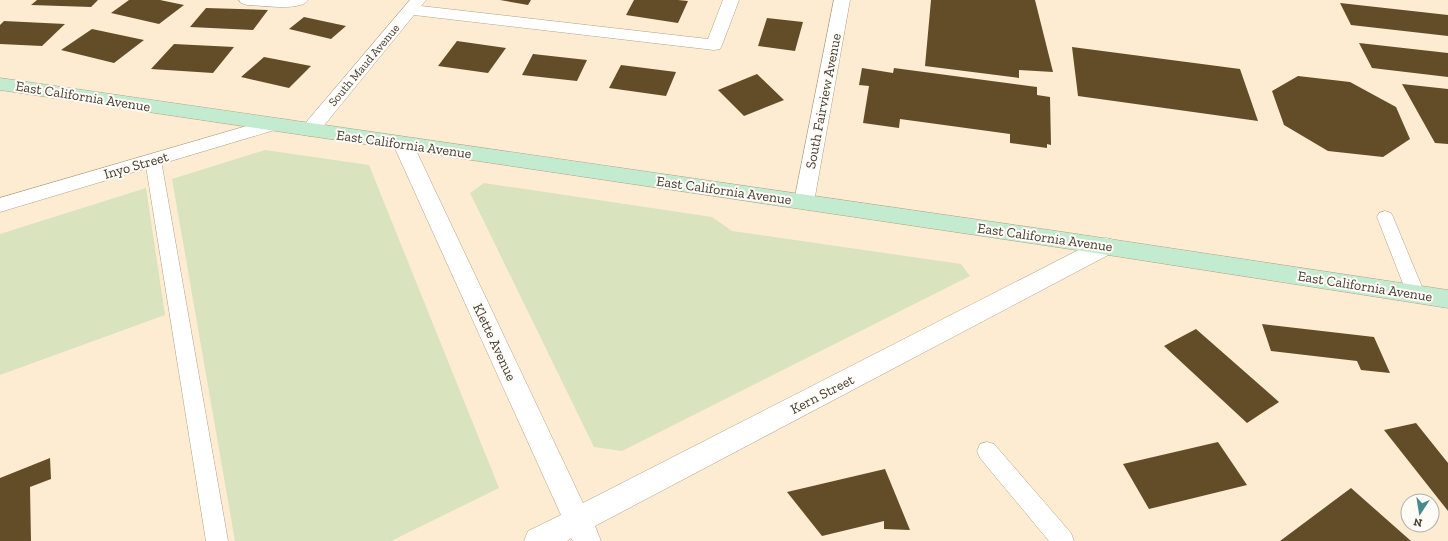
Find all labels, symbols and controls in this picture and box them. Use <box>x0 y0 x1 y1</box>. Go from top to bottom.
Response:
street label: South Maud Avenue <box>326 21 403 109</box>
street label: South Fairview Avenue <box>802 31 845 170</box>
street label: East California Avenue <box>14 77 152 116</box>
street label: East California Avenue <box>335 127 473 162</box>
street label: Inyo Street <box>102 148 171 183</box>
street label: East California Avenue <box>655 173 793 208</box>
street label: East California Avenue <box>976 220 1114 255</box>
street label: East California Avenue <box>1296 267 1434 306</box>
street label: Klette Avenue <box>469 301 520 384</box>
street label: Kern Street <box>788 371 858 418</box>
north arrow <box>1400 493 1440 533</box>
text: N <box>1412 515 1423 530</box>

